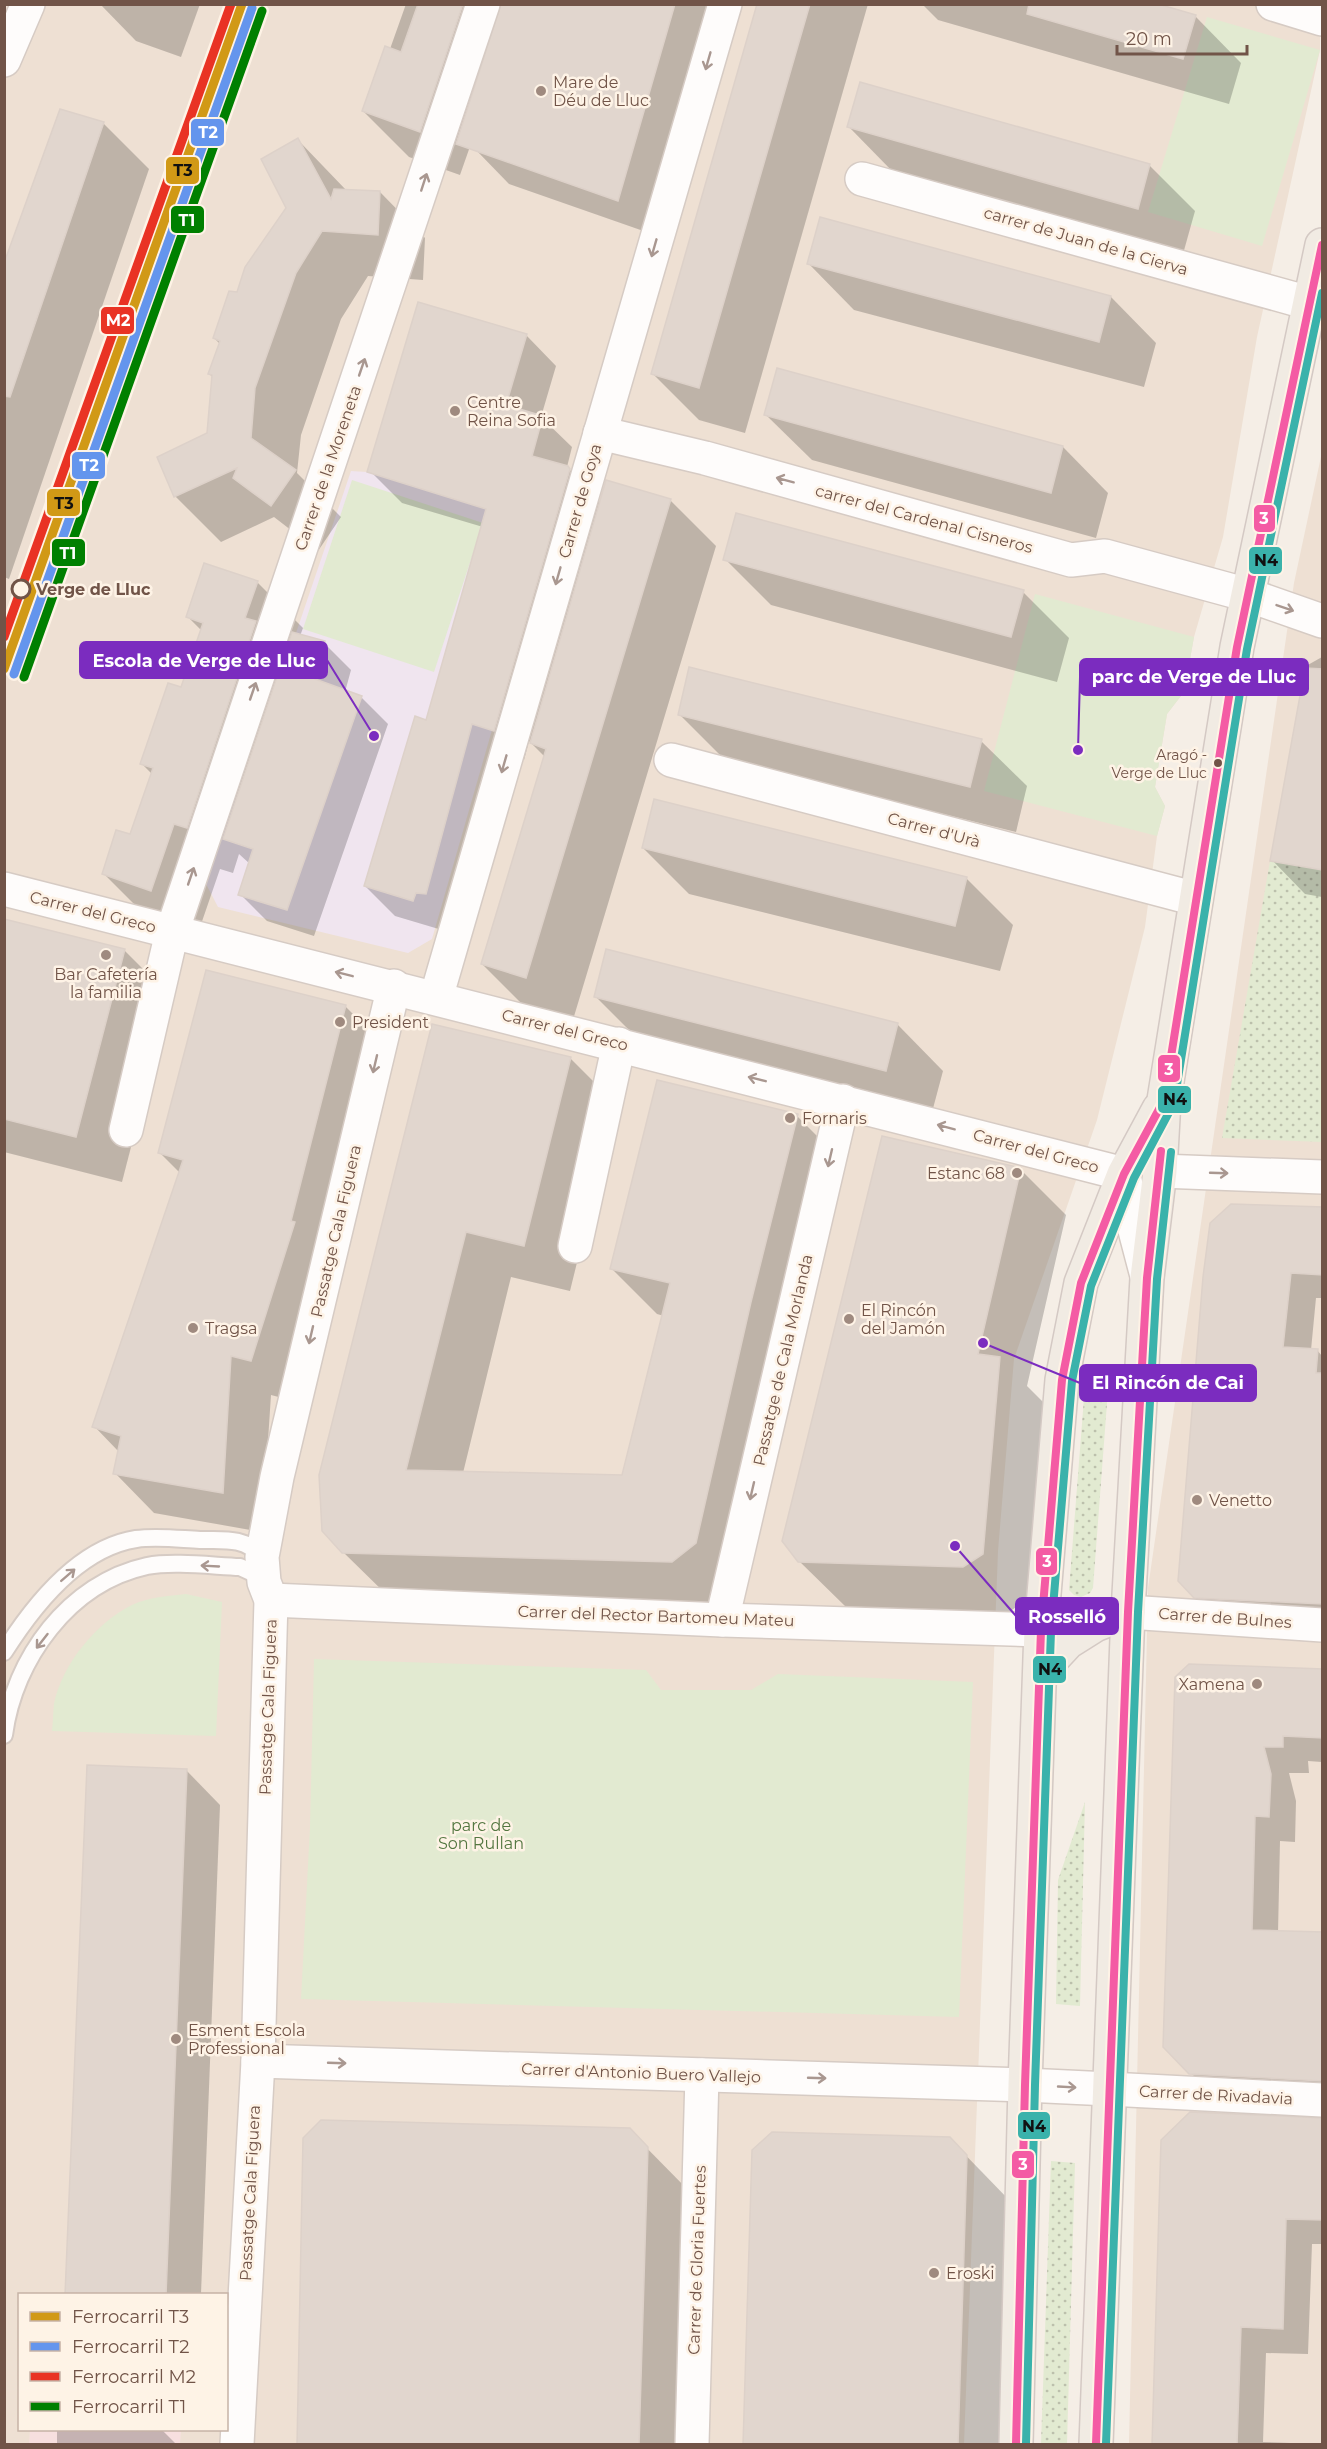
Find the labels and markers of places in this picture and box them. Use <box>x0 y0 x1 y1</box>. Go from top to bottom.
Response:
place label: Mare de Déu de Lluc <box>553 73 649 110</box>
marker: Mare de Déu de Lluc <box>534 84 548 98</box>
place label: Centre Reina Sofia <box>467 393 556 430</box>
marker: Centre Reina Sofia <box>448 404 462 418</box>
marker: Verge de Lluc <box>11 579 31 599</box>
place label: Verge de Lluc <box>35 580 151 599</box>
callout: Escola de Verge de Lluc <box>80 642 327 678</box>
callout: parc de Verge de Lluc <box>1080 659 1308 695</box>
place label: Aragó - Verge de Lluc <box>1111 746 1207 782</box>
marker: Aragó - Verge de Lluc <box>1212 757 1224 769</box>
marker: Bar Cafetería la familia <box>99 948 113 962</box>
place label: Bar Cafetería la familia <box>54 965 158 1002</box>
place label: President <box>352 1013 429 1032</box>
marker: President <box>333 1015 347 1029</box>
place label: Fornaris <box>802 1109 867 1128</box>
marker: Fornaris <box>783 1111 797 1125</box>
place label: Estanc 68 <box>927 1164 1005 1183</box>
marker: Estanc 68 <box>1010 1166 1024 1180</box>
place label: El Rincón del Jamón <box>861 1301 945 1338</box>
marker: El Rincón del Jamón <box>842 1312 856 1326</box>
place label: Tragsa <box>205 1319 257 1338</box>
marker: Tragsa <box>186 1321 200 1335</box>
callout: El Rincón de Cai <box>1080 1365 1256 1401</box>
place label: Venetto <box>1209 1491 1272 1510</box>
marker: Venetto <box>1190 1493 1204 1507</box>
callout: Rosselló <box>1016 1598 1118 1634</box>
place label: Xamena <box>1178 1675 1245 1694</box>
marker: Xamena <box>1250 1677 1264 1691</box>
place label: Esment Escola Professional <box>188 2021 306 2058</box>
marker: Esment Escola Professional <box>169 2032 183 2046</box>
place label: Eroski <box>946 2264 995 2283</box>
marker: Eroski <box>927 2266 941 2280</box>

